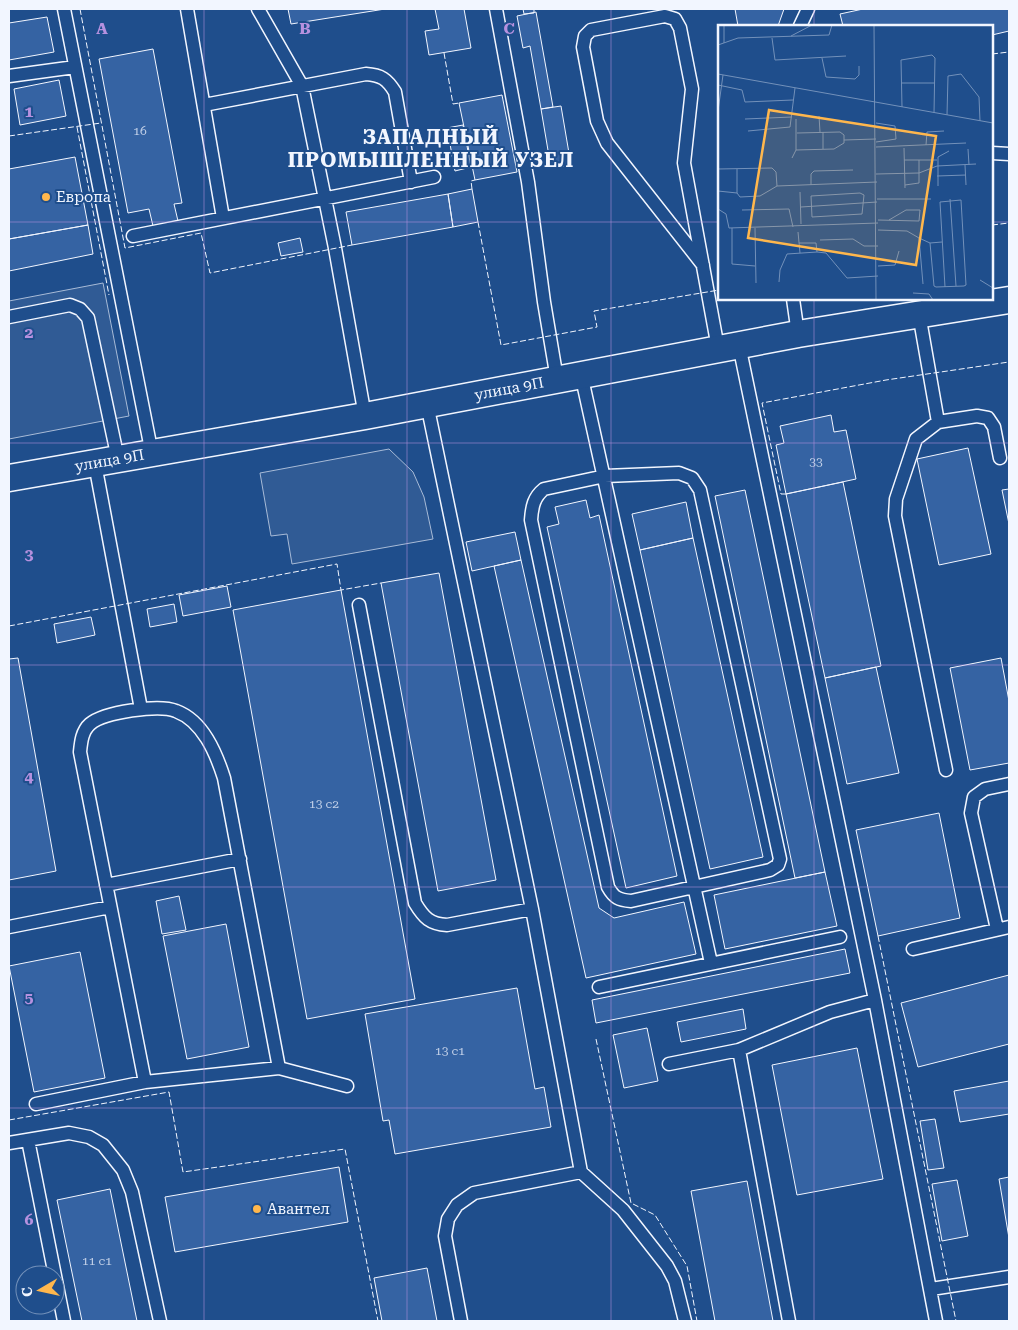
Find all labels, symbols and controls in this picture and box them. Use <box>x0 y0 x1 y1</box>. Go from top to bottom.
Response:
text: A <box>96 19 108 38</box>
text: B <box>299 19 311 38</box>
text: C <box>503 19 515 38</box>
inset map <box>718 25 993 300</box>
text: 1 <box>25 102 34 121</box>
house number: 16 <box>133 124 147 138</box>
district label: ЗАПАДНЫЙ ПРОМЫШЛЕННЫЙ УЗЕЛ <box>288 125 574 172</box>
place label: Европа <box>56 188 111 206</box>
marker: Европа <box>40 191 52 203</box>
text: 2 <box>25 323 34 342</box>
street label: улица 9П <box>473 373 545 404</box>
street label: улица 9П <box>73 446 146 475</box>
house number: 33 <box>809 455 823 469</box>
text: 3 <box>25 545 34 564</box>
text: 4 <box>25 767 34 786</box>
house number: 13 с2 <box>309 797 339 811</box>
text: 5 <box>25 988 34 1007</box>
house number: 13 с1 <box>435 1044 465 1058</box>
place label: Авантел <box>267 1200 330 1218</box>
marker: Авантел <box>251 1203 263 1215</box>
text: 6 <box>25 1210 34 1229</box>
house number: 11 с1 <box>82 1254 112 1268</box>
north arrow <box>15 1265 65 1315</box>
text: С <box>18 1286 36 1298</box>

